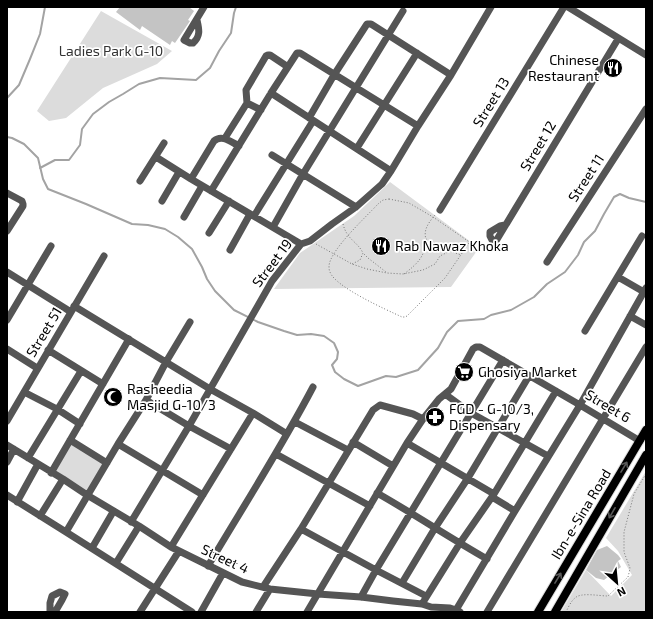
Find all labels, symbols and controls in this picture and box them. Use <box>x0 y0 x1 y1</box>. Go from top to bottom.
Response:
park label: Ladies Park G-10 <box>59 42 163 59</box>
place label: Chinese Restaurant <box>528 51 599 84</box>
restaurant icon: Chinese Restaurant <box>602 57 624 79</box>
street label: Street 13 <box>469 74 512 130</box>
street label: Street 12 <box>516 117 559 174</box>
street label: Street 11 <box>564 151 607 205</box>
street label: Street 19 <box>248 235 295 290</box>
restaurant icon: Rab Nawaz Khoka <box>370 235 392 257</box>
place label: Rab Nawaz Khoka <box>395 237 509 254</box>
street label: Street 51 <box>22 304 65 360</box>
supermarket icon: Ghosiya Market <box>453 361 475 383</box>
place label: Ghosiya Market <box>478 363 577 380</box>
place label: Rasheedia Masjid G-10/3 <box>127 380 216 413</box>
street label: Street 6 <box>582 385 634 426</box>
mosque icon: Rasheedia Masjid G-10/3 <box>102 386 124 408</box>
place label: FGD - G-10/3, Dispensary <box>449 400 534 433</box>
pharmacy icon: FGD - G-10/3, Dispensary <box>424 406 446 428</box>
one-way arrow <box>620 462 628 473</box>
street label: Ibn-e-Sina Road <box>547 466 614 562</box>
one-way arrow <box>608 507 616 519</box>
street label: Street 4 <box>199 540 252 577</box>
north arrow <box>597 563 637 603</box>
one-way arrow <box>554 572 562 584</box>
text: N <box>615 585 628 600</box>

